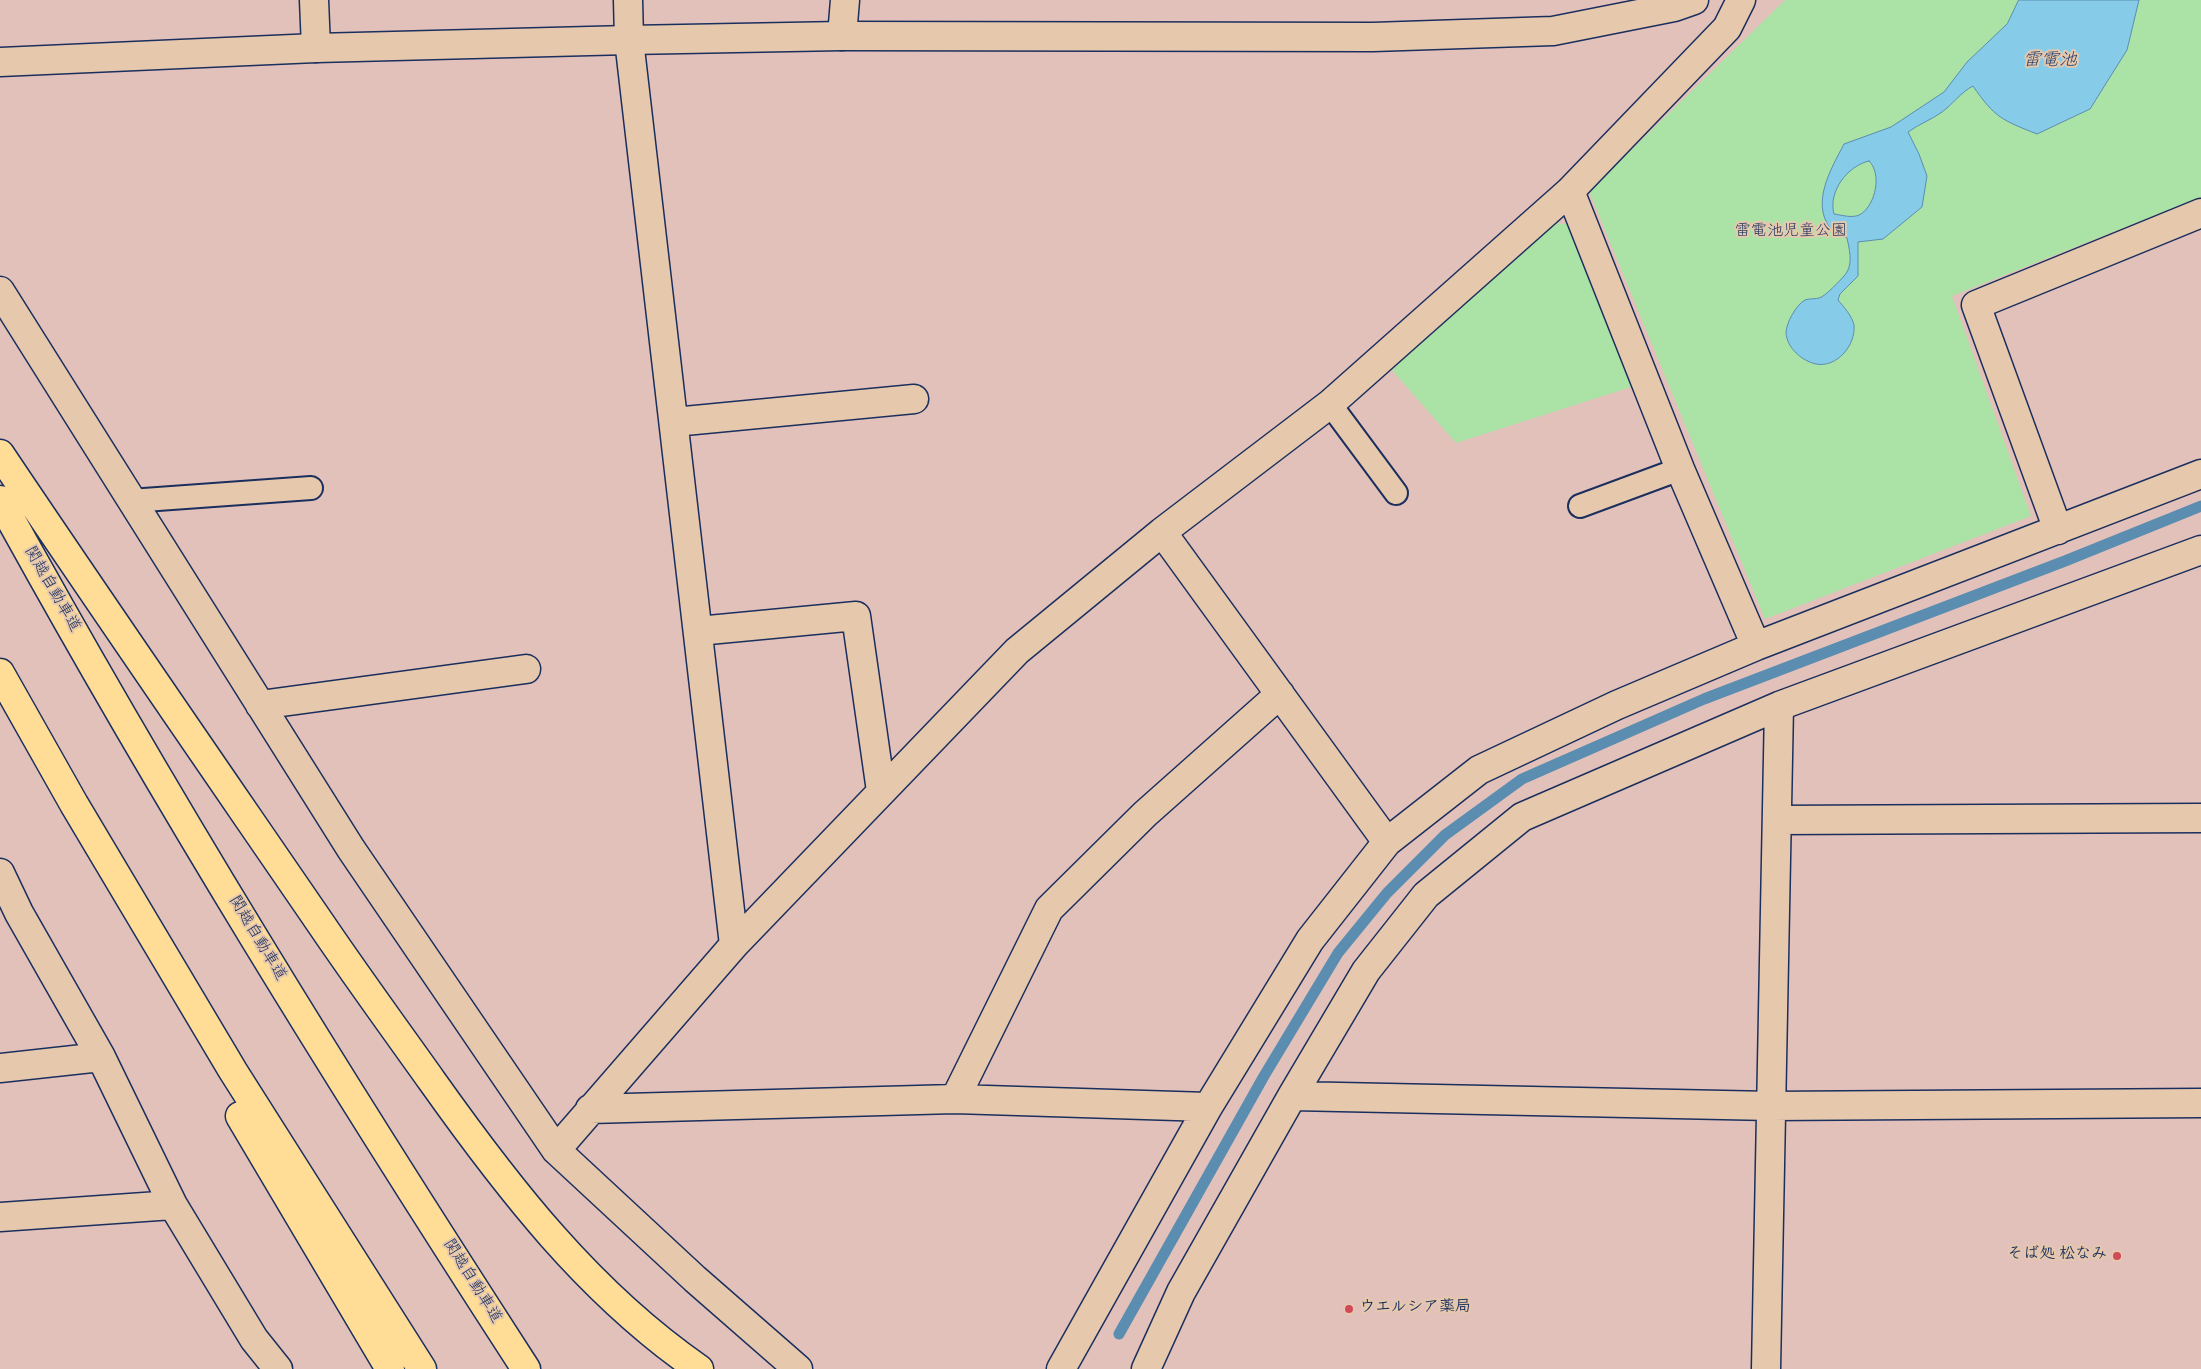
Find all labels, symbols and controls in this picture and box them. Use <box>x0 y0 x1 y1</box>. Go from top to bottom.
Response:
water label: 雷電池 <box>2023 52 2077 74</box>
park label: 雷電池児童公園 <box>1735 223 1847 243</box>
street label: 関越自動車道 <box>19 544 83 636</box>
street label: 関越自動車道 <box>223 893 289 985</box>
street label: 関越自動車道 <box>437 1236 505 1328</box>
place label: そば処 松なみ <box>2007 1246 2107 1266</box>
marker: そば処 松なみ <box>2111 1250 2123 1262</box>
place label: ウエルシア薬局 <box>1359 1299 1471 1319</box>
marker: ウエルシア薬局 <box>1343 1303 1355 1315</box>

